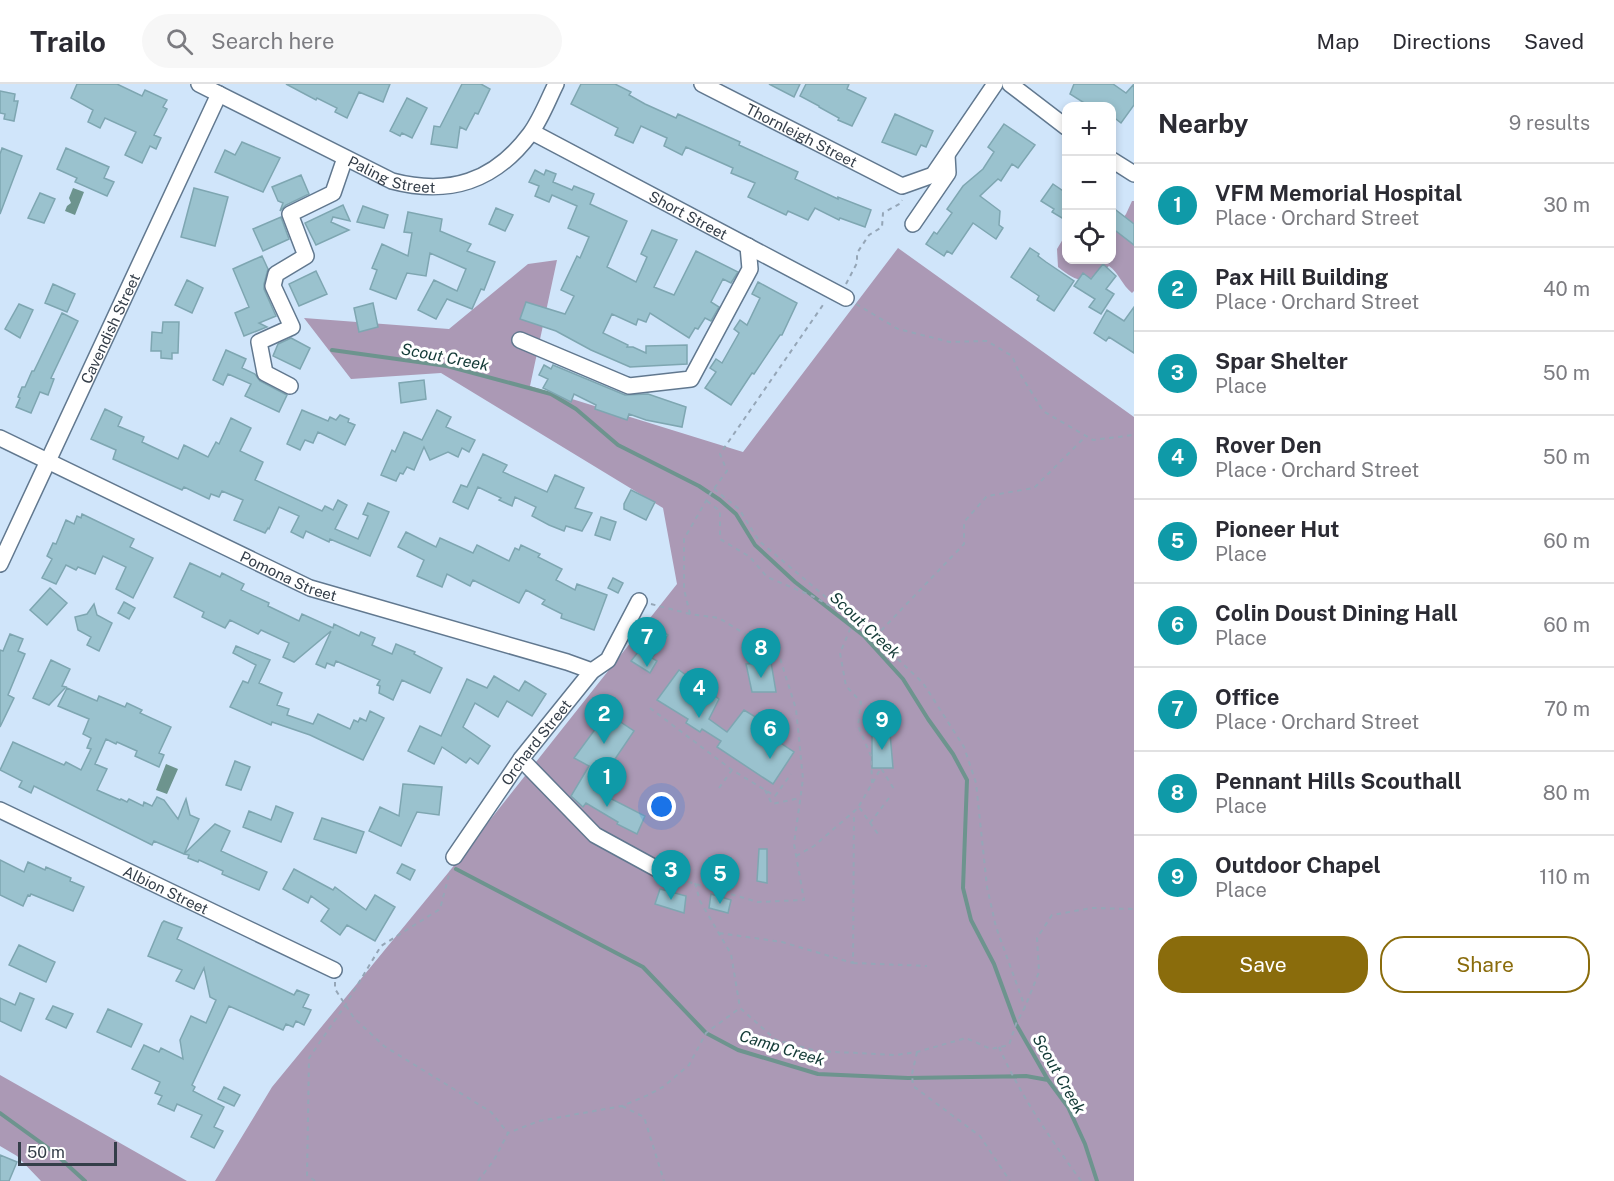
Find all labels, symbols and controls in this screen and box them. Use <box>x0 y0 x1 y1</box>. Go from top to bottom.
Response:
search box <box>142 14 562 68</box>
text: Trailo <box>30 25 106 58</box>
icon: search <box>163 25 196 58</box>
text: Search here <box>211 28 334 54</box>
text: Map <box>1317 29 1359 54</box>
text: Directions <box>1392 29 1491 54</box>
text: Saved <box>1524 29 1584 54</box>
street label: Thornleigh Street <box>743 99 860 170</box>
map controls <box>1062 102 1116 264</box>
button: + <box>1062 102 1116 156</box>
text: Nearby <box>1158 108 1248 139</box>
text: 9 results <box>1509 111 1590 135</box>
street label: Paling Street <box>346 152 435 195</box>
button: − <box>1062 156 1116 210</box>
text: VFM Memorial Hospital <box>1215 180 1463 206</box>
street label: Short Street <box>646 187 731 242</box>
text: 1 <box>1173 193 1182 217</box>
text: 30 m <box>1543 193 1590 217</box>
text: Place · Orchard Street <box>1215 206 1419 230</box>
button: locate <box>1062 210 1116 264</box>
text: Pax Hill Building <box>1215 264 1388 290</box>
street label: Cavendish Street <box>77 270 143 386</box>
text: 2 <box>1171 277 1184 301</box>
text: 40 m <box>1543 277 1590 301</box>
text: Place · Orchard Street <box>1215 290 1419 314</box>
water label: Scout Creek <box>400 339 491 375</box>
text: Spar Shelter <box>1215 348 1348 374</box>
text: 3 <box>1171 361 1184 385</box>
text: 50 m <box>1543 361 1590 385</box>
text: Place <box>1215 374 1267 398</box>
text: Rover Den <box>1215 432 1322 458</box>
text: 4 <box>1171 445 1184 469</box>
text: 50 m <box>1543 445 1590 469</box>
text: Place · Orchard Street <box>1215 458 1419 482</box>
text: Pioneer Hut <box>1215 516 1340 542</box>
text: 5 <box>1171 529 1184 553</box>
text: 60 m <box>1543 529 1590 553</box>
text: Place <box>1215 542 1267 566</box>
street label: Pomona Street <box>238 547 339 604</box>
water label: Scout Creek <box>826 588 904 663</box>
text: Colin Doust Dining Hall <box>1215 600 1458 626</box>
text: 6 <box>1171 613 1184 637</box>
text: 60 m <box>1543 613 1590 637</box>
pin: 7 <box>628 618 666 667</box>
text: Place <box>1215 626 1267 650</box>
pin: 8 <box>742 628 780 678</box>
pin: 4 <box>680 668 718 718</box>
text: Office <box>1215 684 1279 710</box>
pin: 2 <box>584 694 624 744</box>
street label: Orchard Street <box>497 696 574 788</box>
text: 7 <box>1171 697 1184 721</box>
text: 70 m <box>1544 697 1590 721</box>
pin: 9 <box>862 700 902 750</box>
pin: 6 <box>750 710 790 759</box>
text: Place · Orchard Street <box>1215 710 1419 734</box>
pin: 1 <box>588 758 626 807</box>
text: Pennant Hills Scouthall <box>1215 768 1462 794</box>
text: 8 <box>1171 781 1184 805</box>
text: 80 m <box>1543 781 1590 805</box>
your location <box>647 792 676 821</box>
text: Place <box>1215 794 1267 818</box>
pin: 3 <box>652 850 690 900</box>
text: Outdoor Chapel <box>1215 852 1381 878</box>
pin: 5 <box>700 854 740 904</box>
street label: Albion Street <box>121 862 211 917</box>
text: 9 <box>1171 865 1184 889</box>
text: 110 m <box>1539 865 1590 889</box>
text: Place <box>1215 878 1267 902</box>
button: Save <box>1158 936 1368 993</box>
button: Share <box>1380 936 1590 993</box>
water label: Camp Creek <box>737 1026 827 1070</box>
water label: Scout Creek <box>1029 1031 1090 1118</box>
scale bar <box>18 1139 117 1166</box>
text: 50 m <box>27 1143 65 1162</box>

